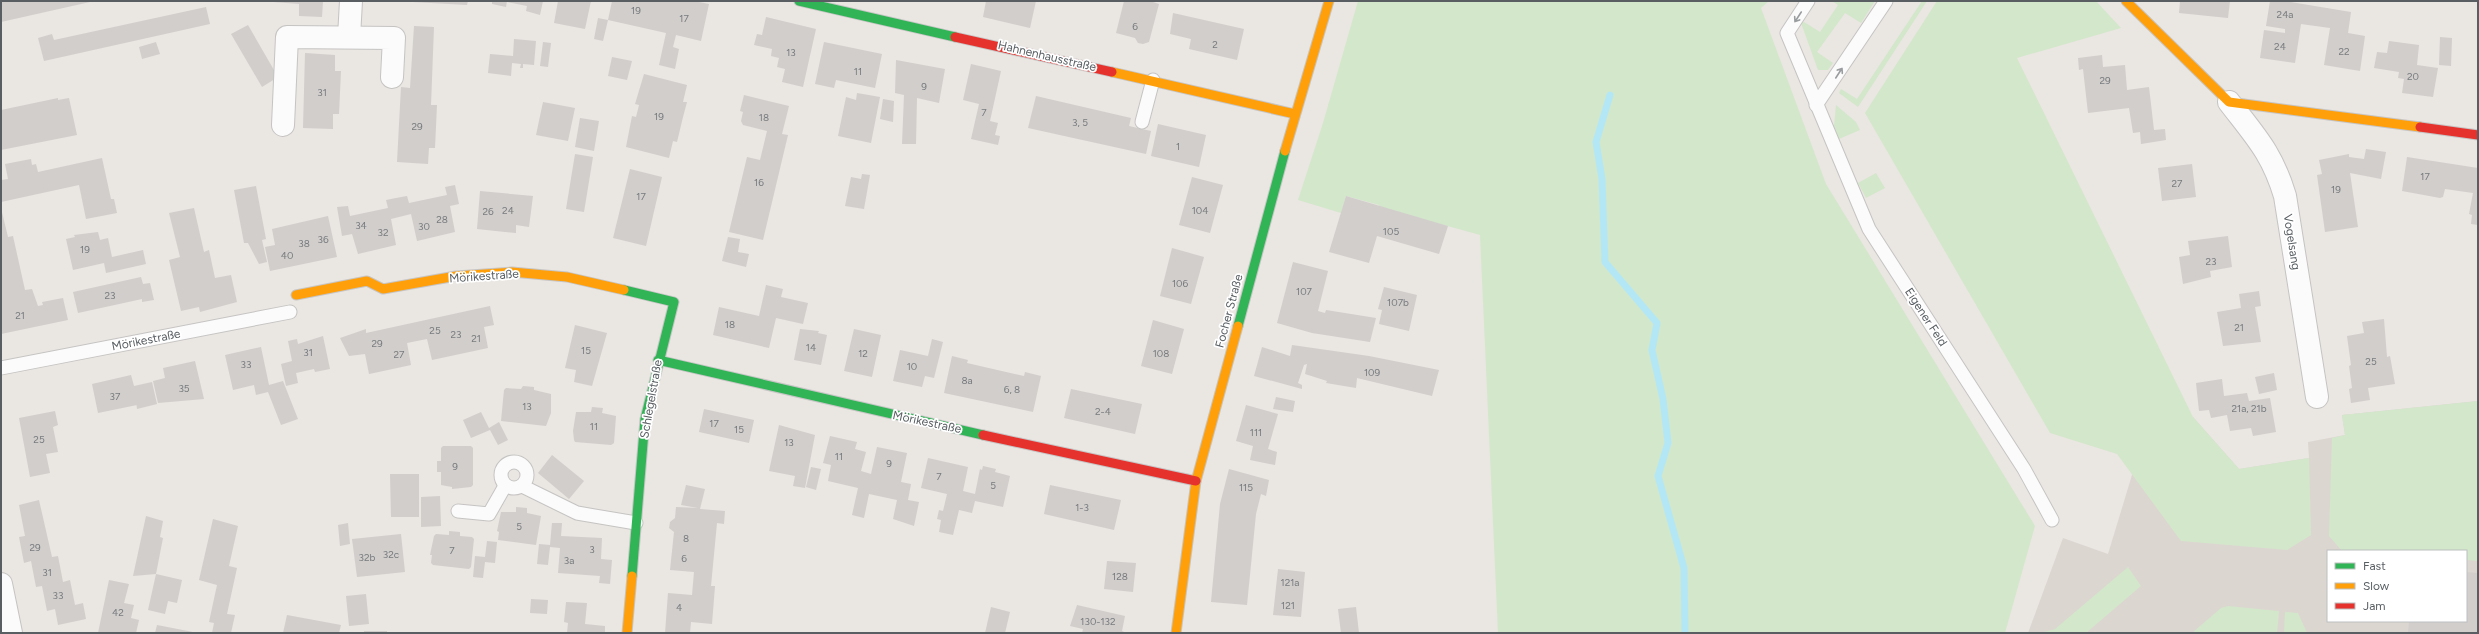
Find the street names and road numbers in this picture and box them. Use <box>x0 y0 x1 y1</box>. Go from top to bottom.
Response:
street label: Hahnenhausstraße <box>996 38 1098 74</box>
street label: Vogelsang <box>2281 213 2303 271</box>
street label: Mörikestraße <box>449 267 520 285</box>
street label: Focher Straße <box>1212 272 1246 349</box>
street label: Eigener Feld <box>1902 285 1950 349</box>
street label: Mörikestraße <box>110 326 182 354</box>
street label: Schlegelstraße <box>637 358 665 439</box>
street label: Mörikestraße <box>891 408 963 436</box>

